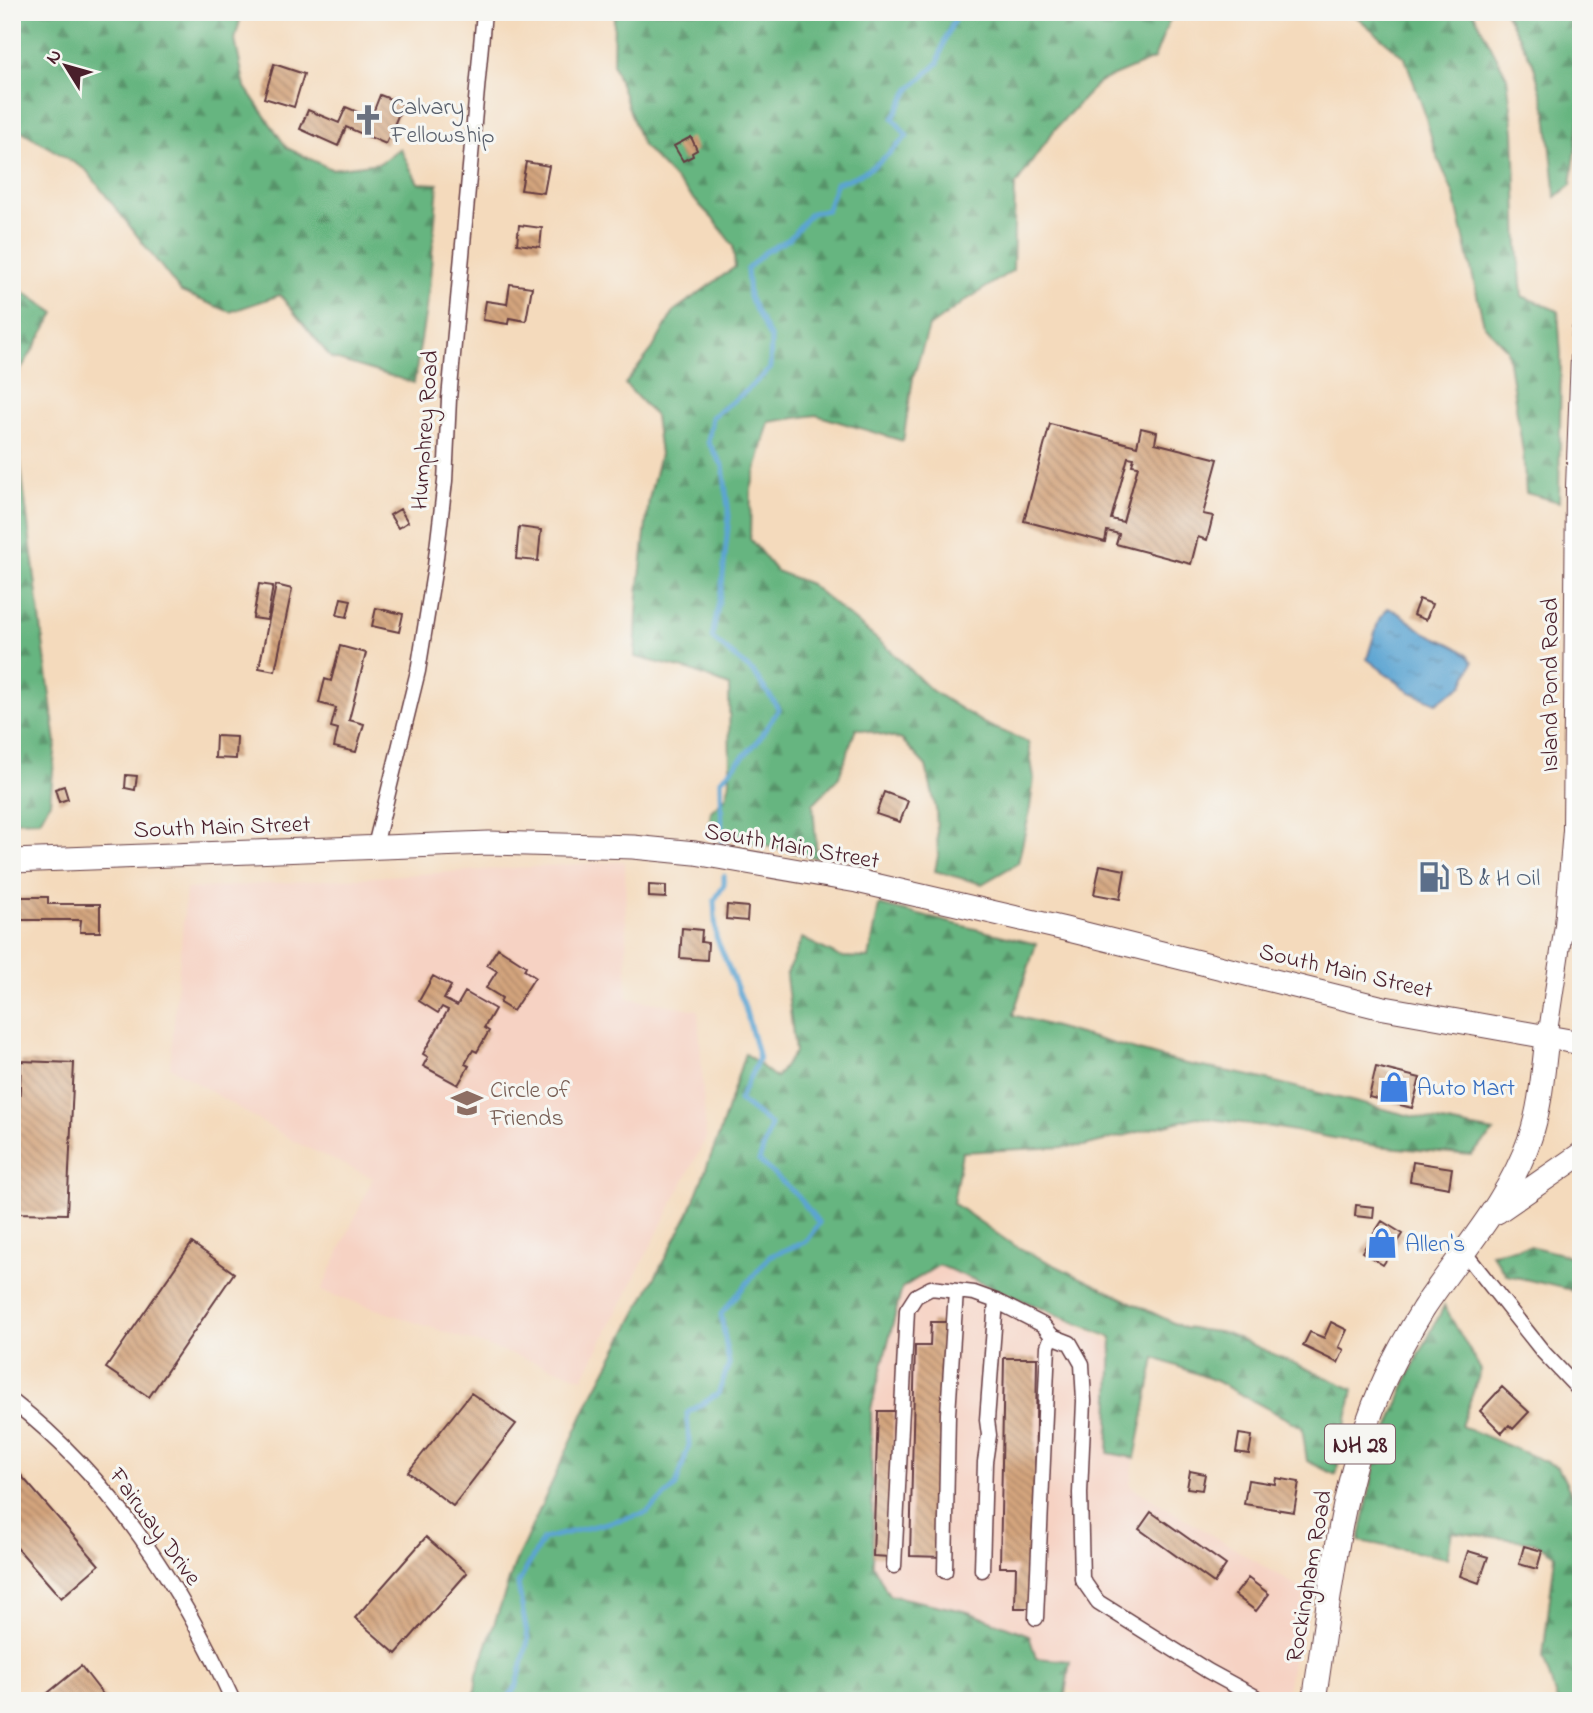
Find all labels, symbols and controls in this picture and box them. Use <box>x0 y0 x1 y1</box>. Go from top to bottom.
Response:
north arrow <box>32 32 102 102</box>
text: N <box>40 44 69 71</box>
place label: Calvary Fellowship <box>390 91 495 154</box>
church icon: Calvary Fellowship <box>351 103 385 137</box>
street label: Humphrey Road <box>403 349 451 511</box>
street label: Island Pond Road <box>1534 597 1569 772</box>
street label: South Main Street <box>133 808 311 849</box>
street label: South Main Street <box>701 815 882 880</box>
fuel station icon: B & H Oil <box>1417 860 1451 894</box>
place label: B & H Oil <box>1456 862 1540 897</box>
street label: South Main Street <box>1255 935 1436 1009</box>
shop icon: Auto Mart <box>1377 1070 1411 1104</box>
place label: Auto Mart <box>1417 1072 1515 1107</box>
place label: Circle of Friends <box>489 1074 571 1137</box>
school or university icon: Circle of Friends <box>450 1086 484 1120</box>
shop icon: Allen's <box>1365 1226 1399 1260</box>
place label: Allen's <box>1405 1228 1465 1263</box>
road number: NH 28 <box>1325 1424 1395 1464</box>
street label: Fairway Drive <box>98 1460 209 1595</box>
street label: Rockingham Road <box>1278 1487 1343 1665</box>

